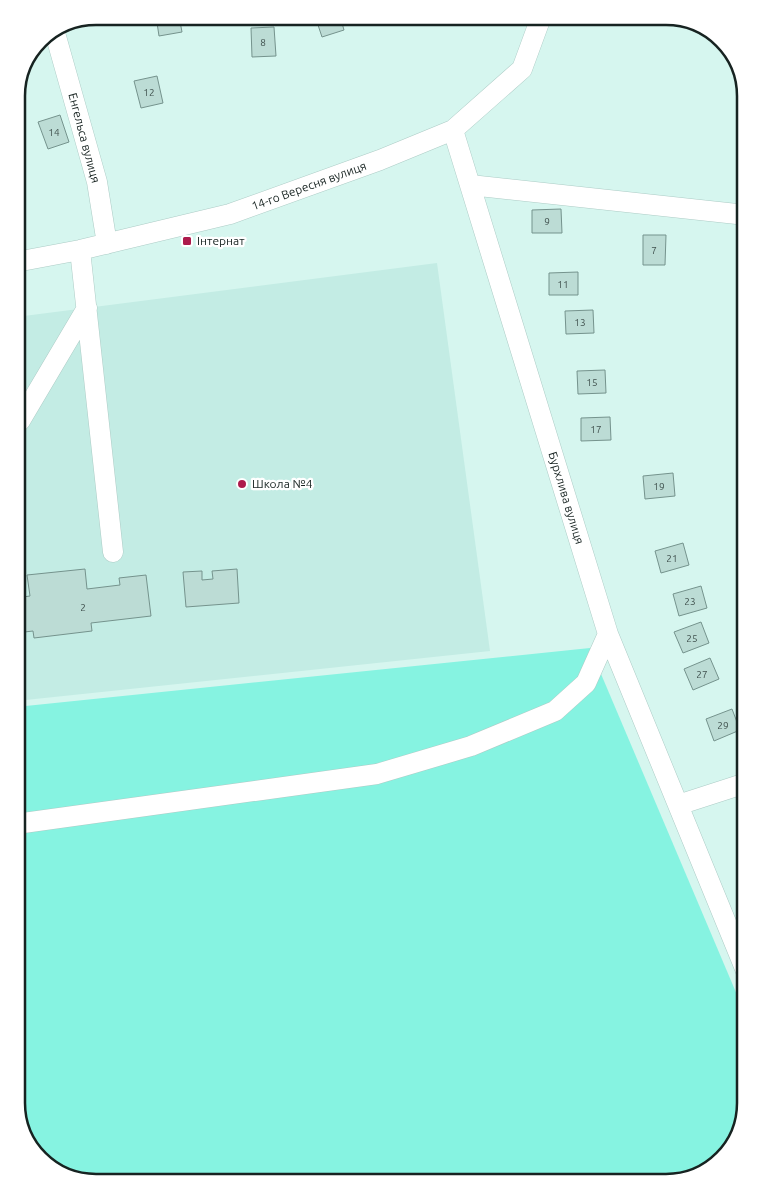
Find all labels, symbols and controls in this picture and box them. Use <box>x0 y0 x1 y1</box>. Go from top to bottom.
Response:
house number: 8 <box>260 37 266 48</box>
house number: 12 <box>143 87 155 98</box>
street label: Енгельса вулиця <box>66 91 103 184</box>
house number: 14 <box>48 127 60 138</box>
street label: 14-го Вересня вулиця <box>250 159 368 212</box>
house number: 9 <box>544 216 550 227</box>
place label: Інтернат <box>197 234 245 247</box>
marker: Інтернат <box>181 235 193 247</box>
house number: 7 <box>651 245 657 256</box>
house number: 11 <box>557 279 569 290</box>
house number: 13 <box>574 317 586 328</box>
house number: 15 <box>586 377 598 388</box>
house number: 17 <box>590 424 602 435</box>
street label: Бурхлива вулиця <box>546 450 587 546</box>
place label: Школа №4 <box>252 477 313 490</box>
marker: Школа №4 <box>236 478 248 490</box>
house number: 19 <box>653 481 665 492</box>
house number: 21 <box>666 553 678 564</box>
house number: 23 <box>684 596 696 607</box>
house number: 2 <box>80 602 86 613</box>
house number: 25 <box>686 633 698 644</box>
house number: 27 <box>696 669 708 680</box>
house number: 29 <box>717 720 729 731</box>

